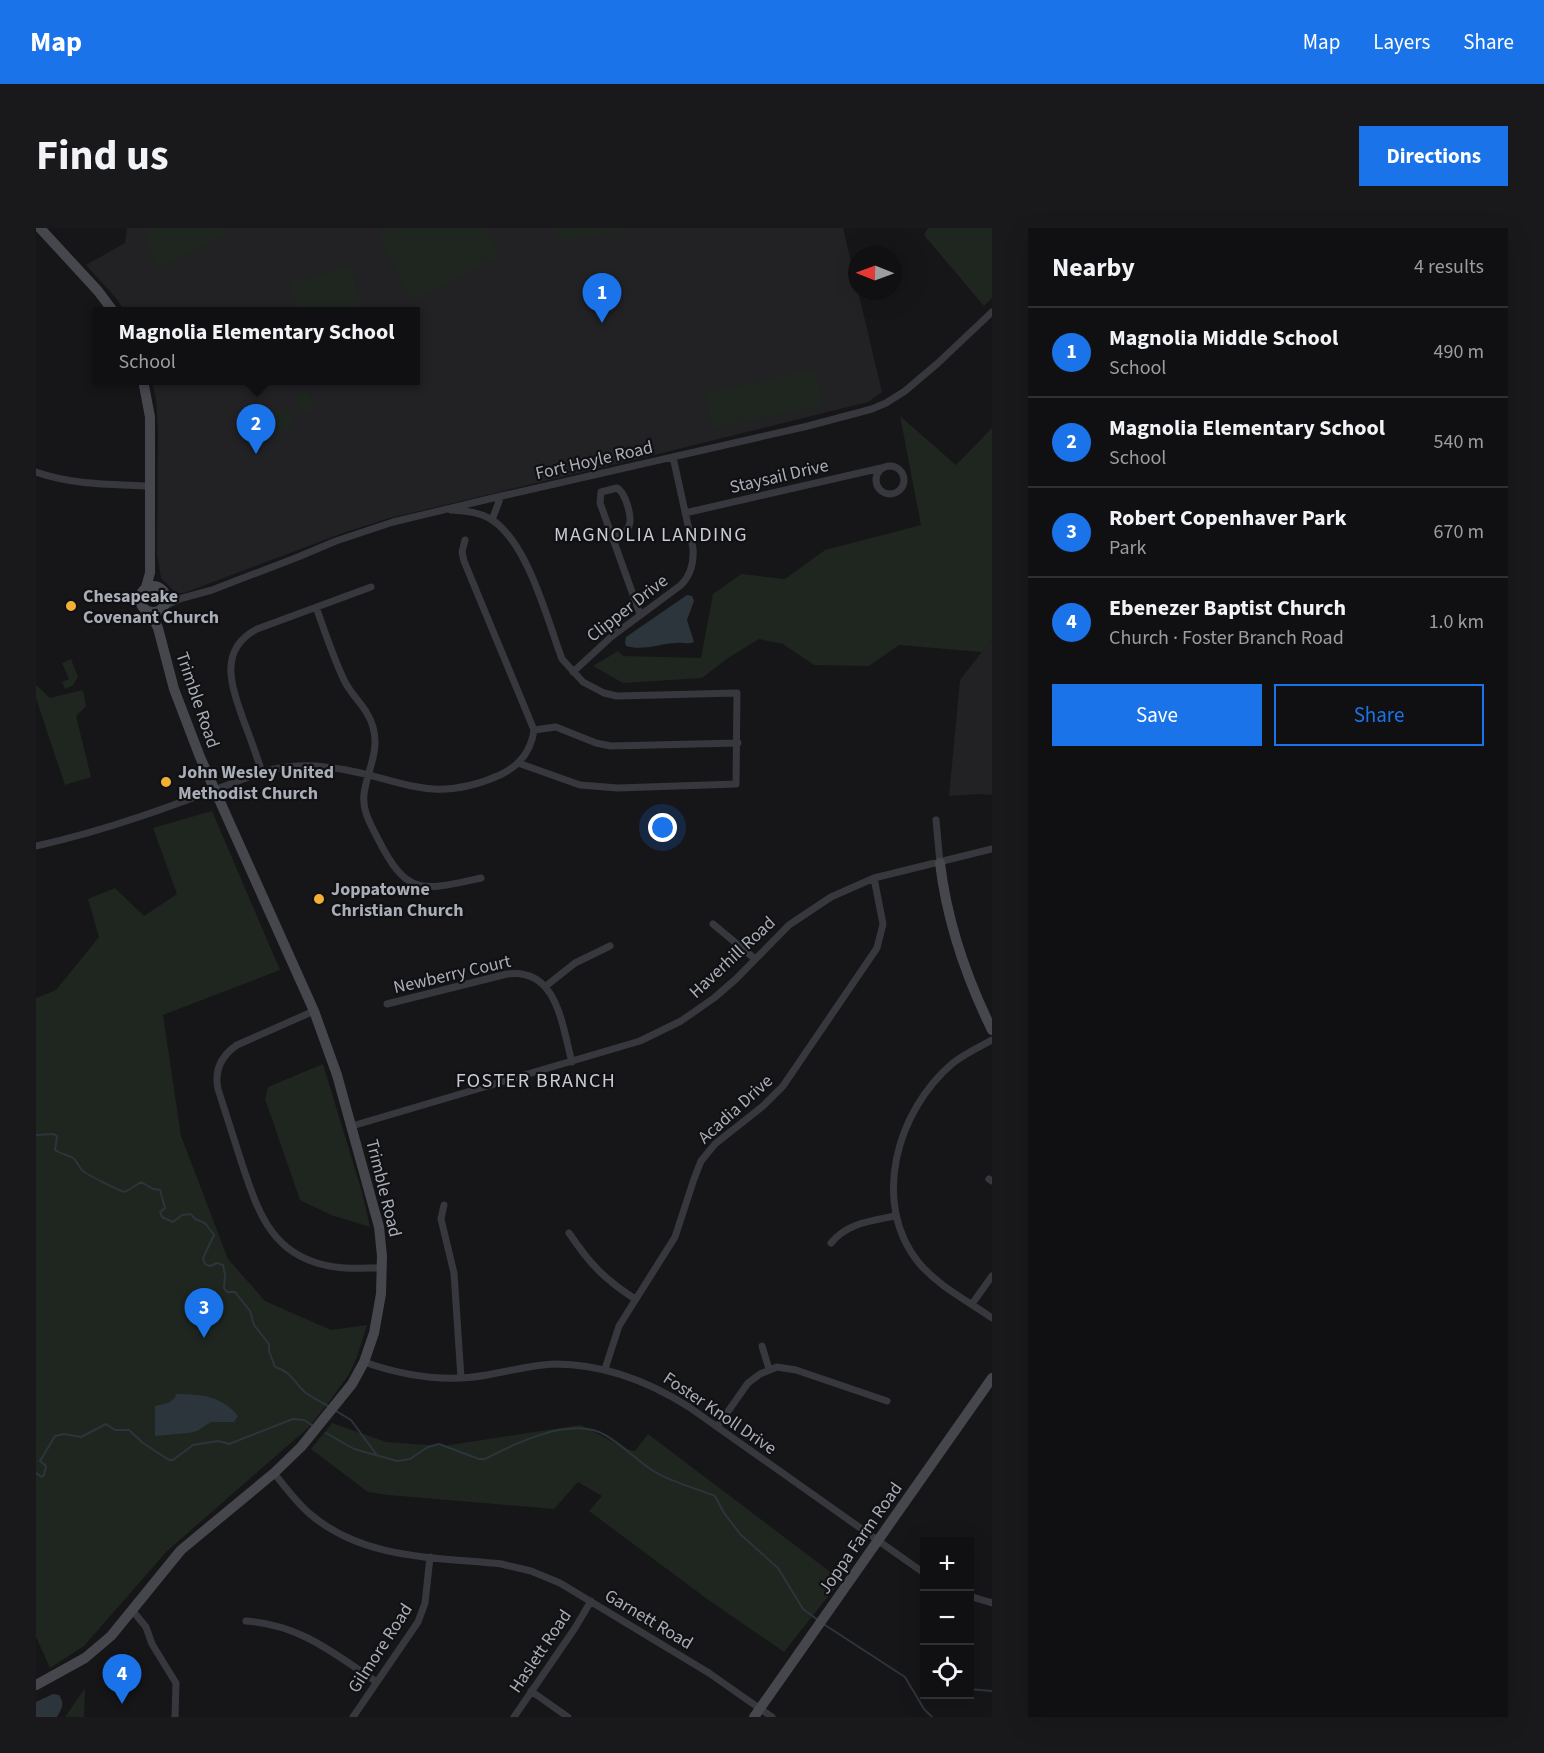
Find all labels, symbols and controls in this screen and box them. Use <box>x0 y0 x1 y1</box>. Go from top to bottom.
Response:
text: Map <box>30 22 82 62</box>
text: Map <box>1303 27 1340 57</box>
text: Layers <box>1373 27 1430 57</box>
text: Share <box>1463 27 1514 57</box>
text: Find us <box>36 126 169 186</box>
button: Directions <box>1359 126 1508 186</box>
north arrow <box>848 246 902 300</box>
text: Nearby <box>1052 249 1135 286</box>
text: 4 results <box>1414 253 1484 281</box>
pin: 1 <box>582 274 622 323</box>
popup <box>93 307 420 385</box>
text: Magnolia Elementary School <box>119 316 394 348</box>
text: Magnolia Middle School <box>1109 322 1338 354</box>
text: 1 <box>1066 338 1077 366</box>
text: 490 m <box>1434 338 1484 366</box>
text: School <box>119 348 176 376</box>
text: School <box>1109 354 1166 382</box>
pin: 2 <box>236 404 276 454</box>
text: Magnolia Elementary School <box>1109 412 1385 444</box>
text: 2 <box>1066 428 1077 456</box>
text: 540 m <box>1434 428 1484 456</box>
street label: Fort Hoyle Road <box>533 435 655 486</box>
text: School <box>1109 444 1166 472</box>
street label: Staysail Drive <box>727 453 831 500</box>
text: Robert Copenhaver Park <box>1109 502 1346 534</box>
text: 3 <box>1066 518 1077 546</box>
text: 670 m <box>1434 518 1484 546</box>
district label: MAGNOLIA LANDING <box>554 521 748 549</box>
text: Park <box>1109 534 1146 562</box>
street label: Clipper Drive <box>581 569 673 648</box>
place label: Chesapeake Covenant Church <box>83 584 219 630</box>
text: Ebenezer Baptist Church <box>1109 592 1346 624</box>
marker: Chesapeake Covenant Church <box>64 599 78 613</box>
text: 4 <box>1066 608 1077 636</box>
text: 1.0 km <box>1429 608 1484 636</box>
text: Church · Foster Branch Road <box>1109 624 1344 652</box>
street label: Trimble Road <box>169 649 226 752</box>
button: Save <box>1052 684 1262 746</box>
button: Share <box>1274 684 1484 746</box>
place label: John Wesley United Methodist Church <box>178 760 334 806</box>
marker: John Wesley United Methodist Church <box>159 775 173 789</box>
your location <box>648 813 677 842</box>
place label: Joppatowne Christian Church <box>331 877 463 923</box>
marker: Joppatowne Christian Church <box>312 892 326 906</box>
street label: Haverhill Road <box>684 911 781 1004</box>
street label: Newberry Court <box>391 949 513 1000</box>
district label: FOSTER BRANCH <box>456 1067 616 1095</box>
street label: Acadia Drive <box>692 1069 778 1150</box>
street label: Trimble Road <box>359 1137 408 1240</box>
pin: 3 <box>184 1288 224 1338</box>
street label: Foster Knoll Drive <box>658 1366 781 1461</box>
street label: Joppa Farm Road <box>812 1477 908 1599</box>
map controls <box>920 1537 974 1699</box>
button: + <box>920 1537 974 1591</box>
street label: Garnett Road <box>600 1583 698 1656</box>
button: − <box>920 1591 974 1645</box>
street label: Gilmore Road <box>342 1599 419 1698</box>
street label: Haslett Road <box>503 1605 578 1698</box>
button: locate <box>920 1645 974 1699</box>
pin: 4 <box>102 1654 142 1704</box>

